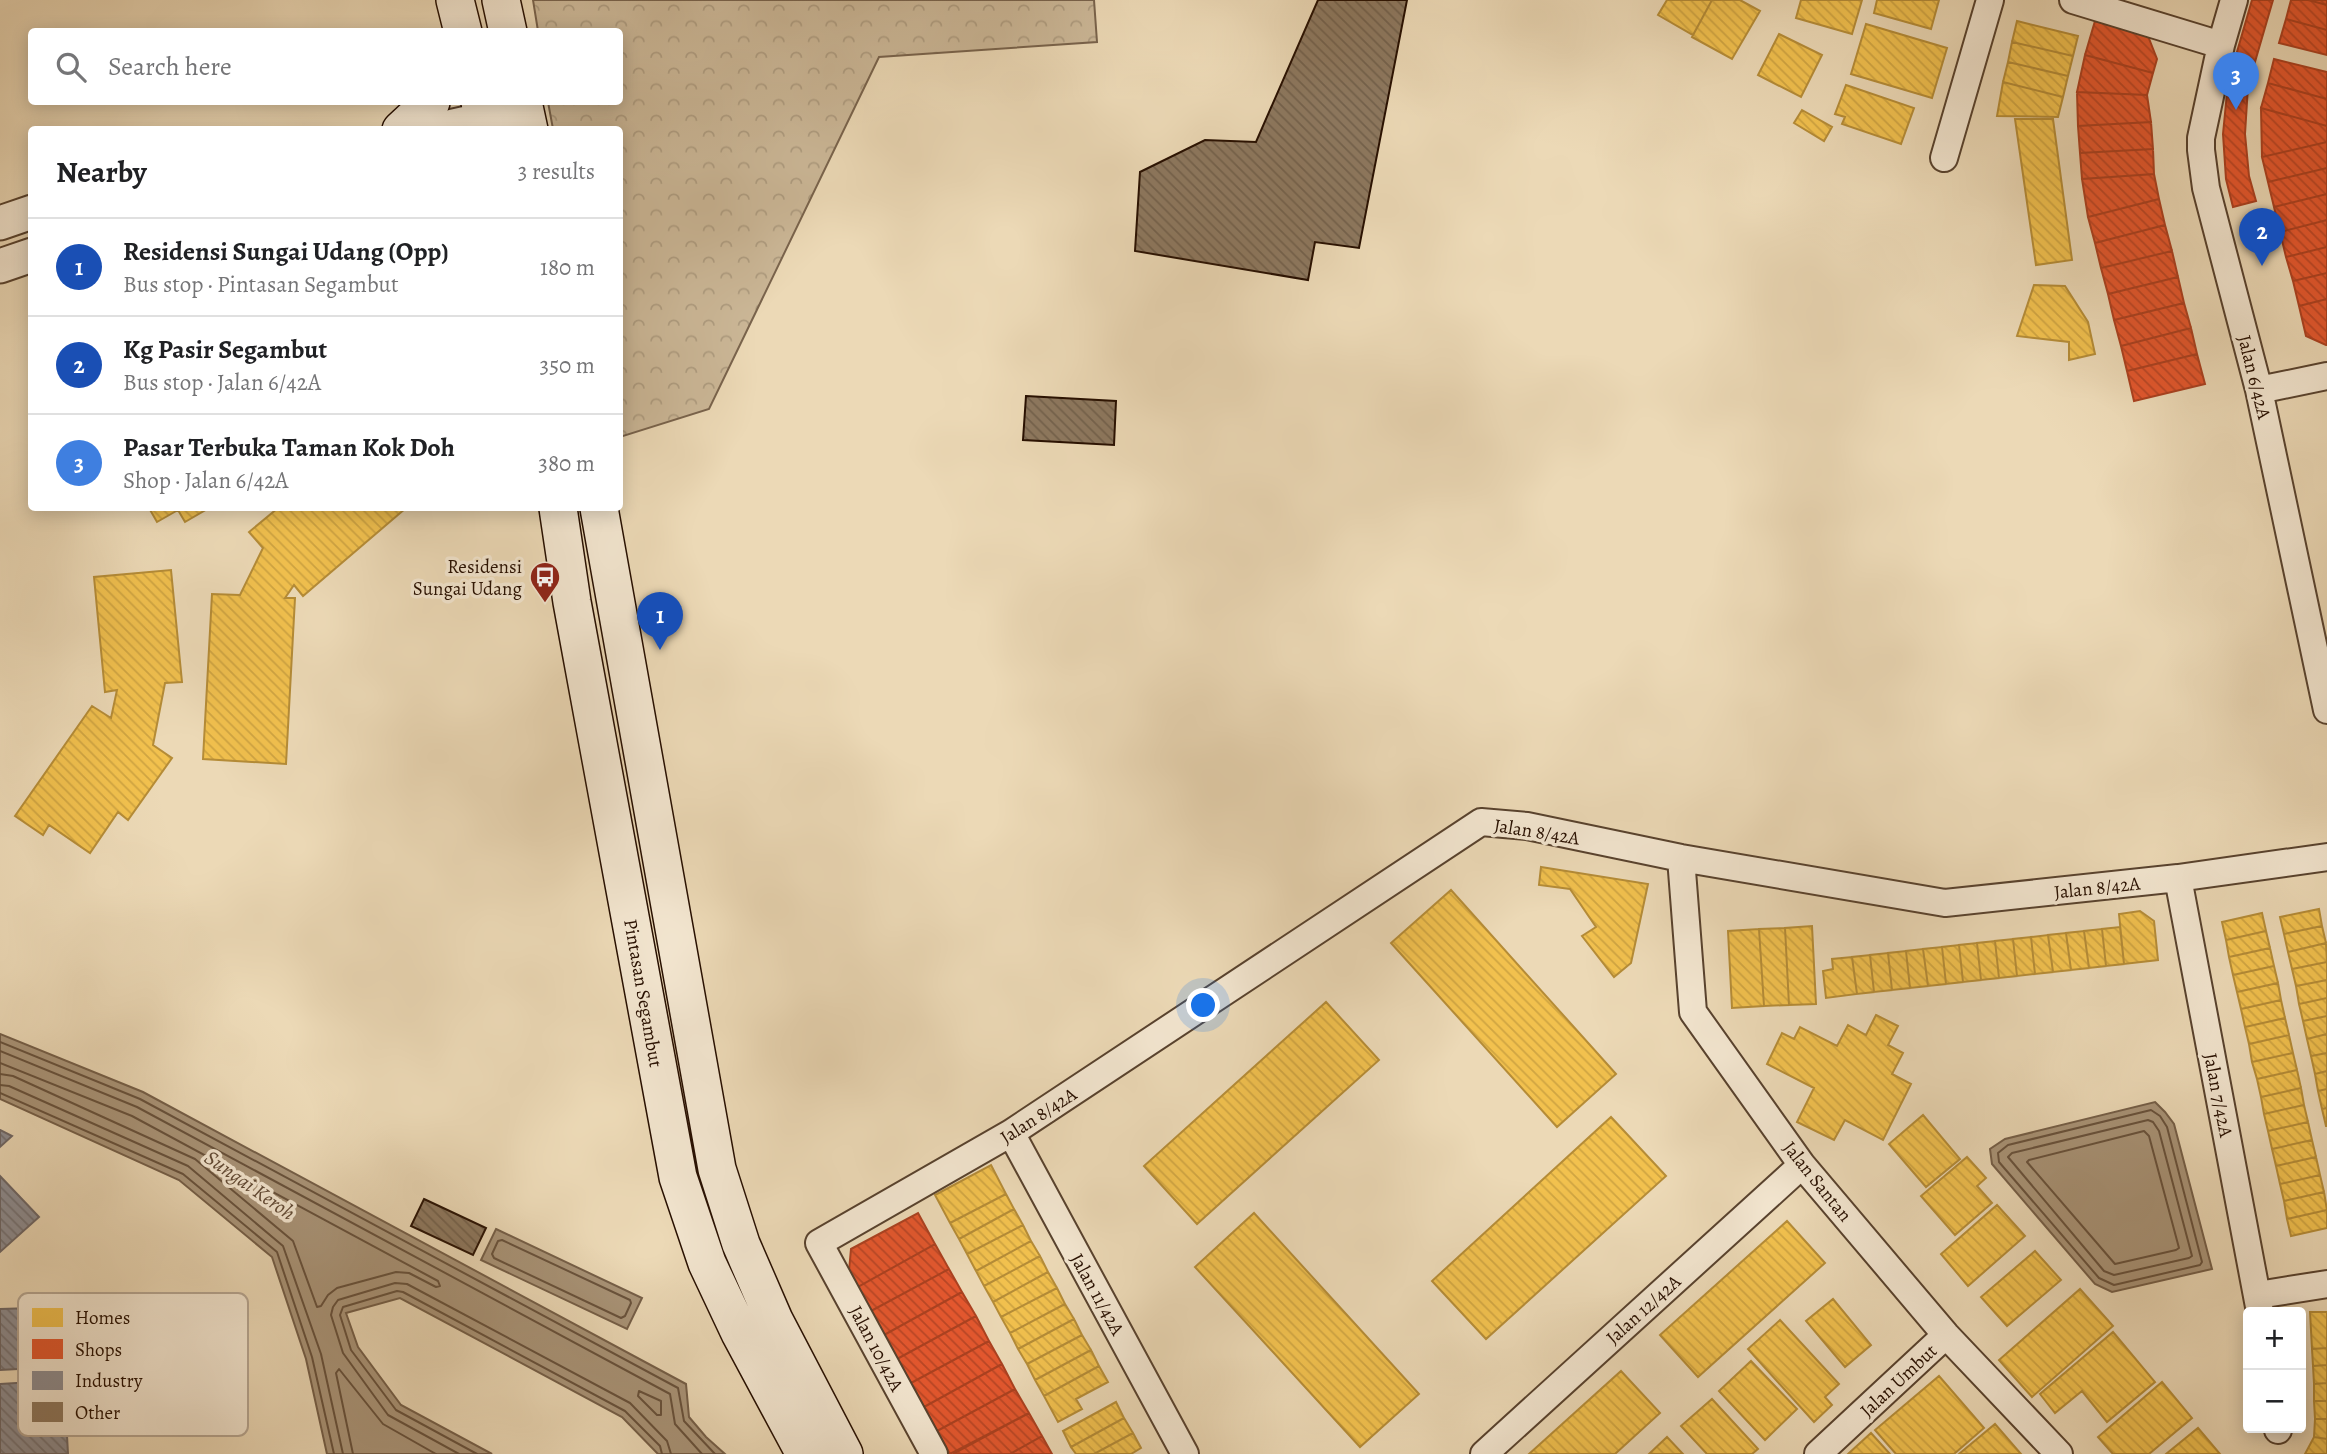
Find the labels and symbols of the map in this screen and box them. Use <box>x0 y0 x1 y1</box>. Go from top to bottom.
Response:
pin: 3 <box>2213 52 2259 110</box>
pin: 2 <box>2239 208 2285 266</box>
street label: Jalan 6/42A <box>2231 332 2277 423</box>
place label: Residensi Sungai Udang <box>413 554 522 602</box>
bus stop icon: Residensi Sungai Udang <box>528 560 562 604</box>
pin: 1 <box>637 592 683 650</box>
street label: Jalan 8/42A <box>1492 812 1582 852</box>
street label: Jalan 8/42A <box>2053 870 2142 905</box>
street label: Pintasan Segambut <box>617 917 669 1069</box>
your location <box>1186 988 1220 1022</box>
street label: Jalan 7/42A <box>2197 1051 2239 1140</box>
street label: Jalan 8/42A <box>995 1081 1083 1150</box>
street label: Jalan Santan <box>1777 1136 1858 1227</box>
water label: Sungai Keroh <box>199 1143 301 1227</box>
street label: Jalan 11/42A <box>1064 1249 1131 1341</box>
street label: Jalan 12/42A <box>1601 1268 1687 1350</box>
legend <box>18 1293 248 1436</box>
street label: Jalan 10/42A <box>843 1301 910 1397</box>
text: Homes <box>75 1305 130 1331</box>
text: Shops <box>75 1337 122 1363</box>
street label: Jalan Umbut <box>1854 1338 1943 1423</box>
text: Industry <box>75 1368 143 1394</box>
text: Other <box>75 1400 120 1426</box>

